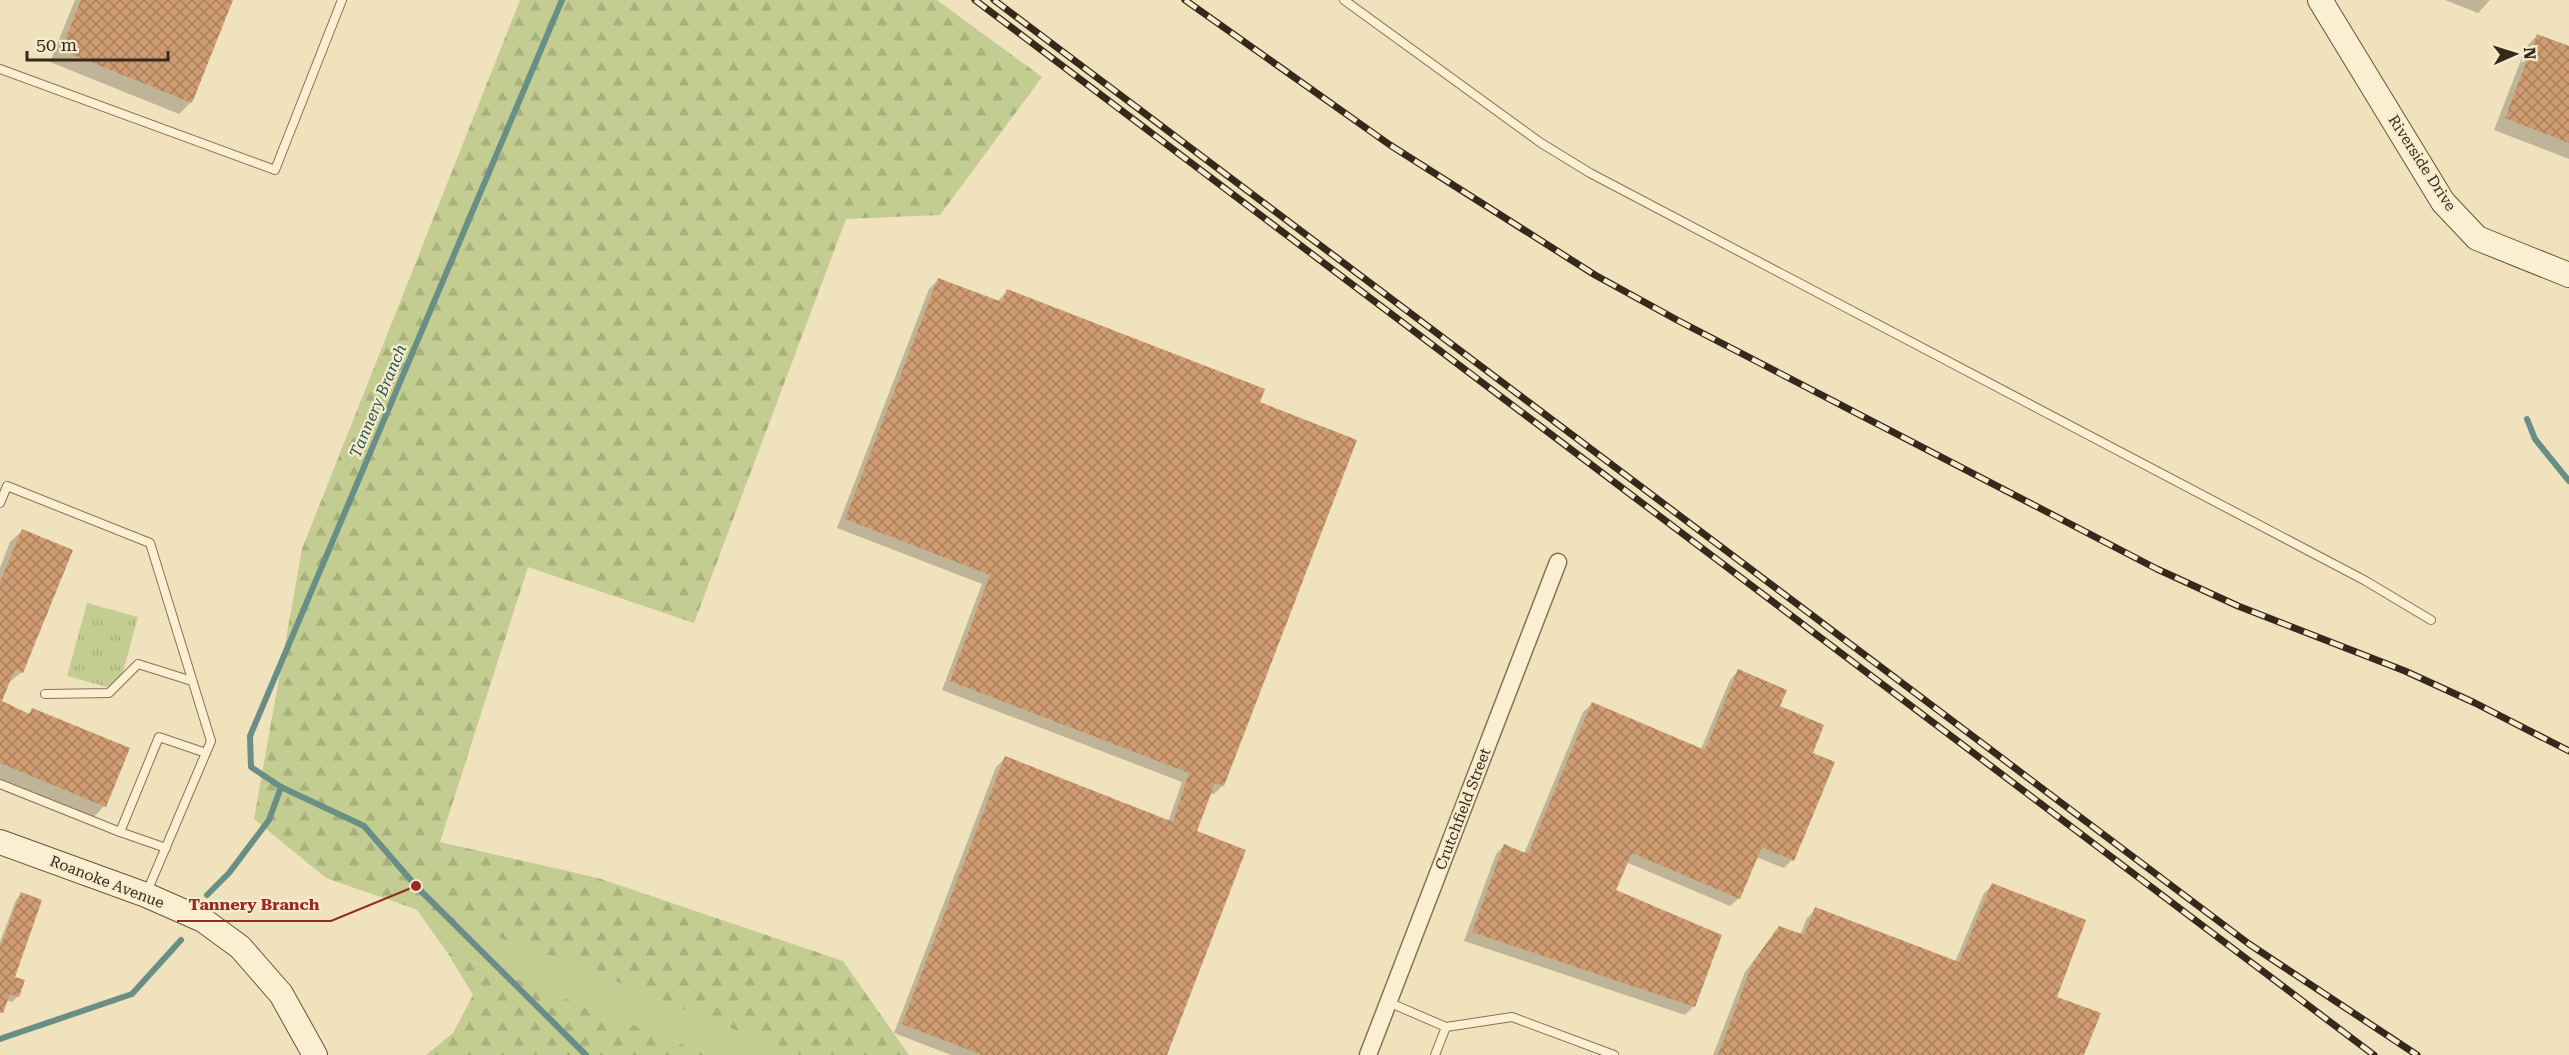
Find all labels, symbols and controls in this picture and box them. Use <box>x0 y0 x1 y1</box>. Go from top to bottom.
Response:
scale bar <box>27 24 168 62</box>
north arrow <box>2485 24 2545 84</box>
text: 50 m <box>36 34 77 55</box>
text: N <box>2520 47 2539 60</box>
street label: Riverside Drive <box>2384 112 2460 214</box>
water label: Tannery Branch <box>346 341 411 461</box>
street label: Crutchfield Street <box>1431 745 1495 873</box>
street label: Roanoke Avenue <box>47 852 167 912</box>
callout: Tannery Branch <box>177 887 331 921</box>
text: Tannery Branch <box>189 895 320 914</box>

